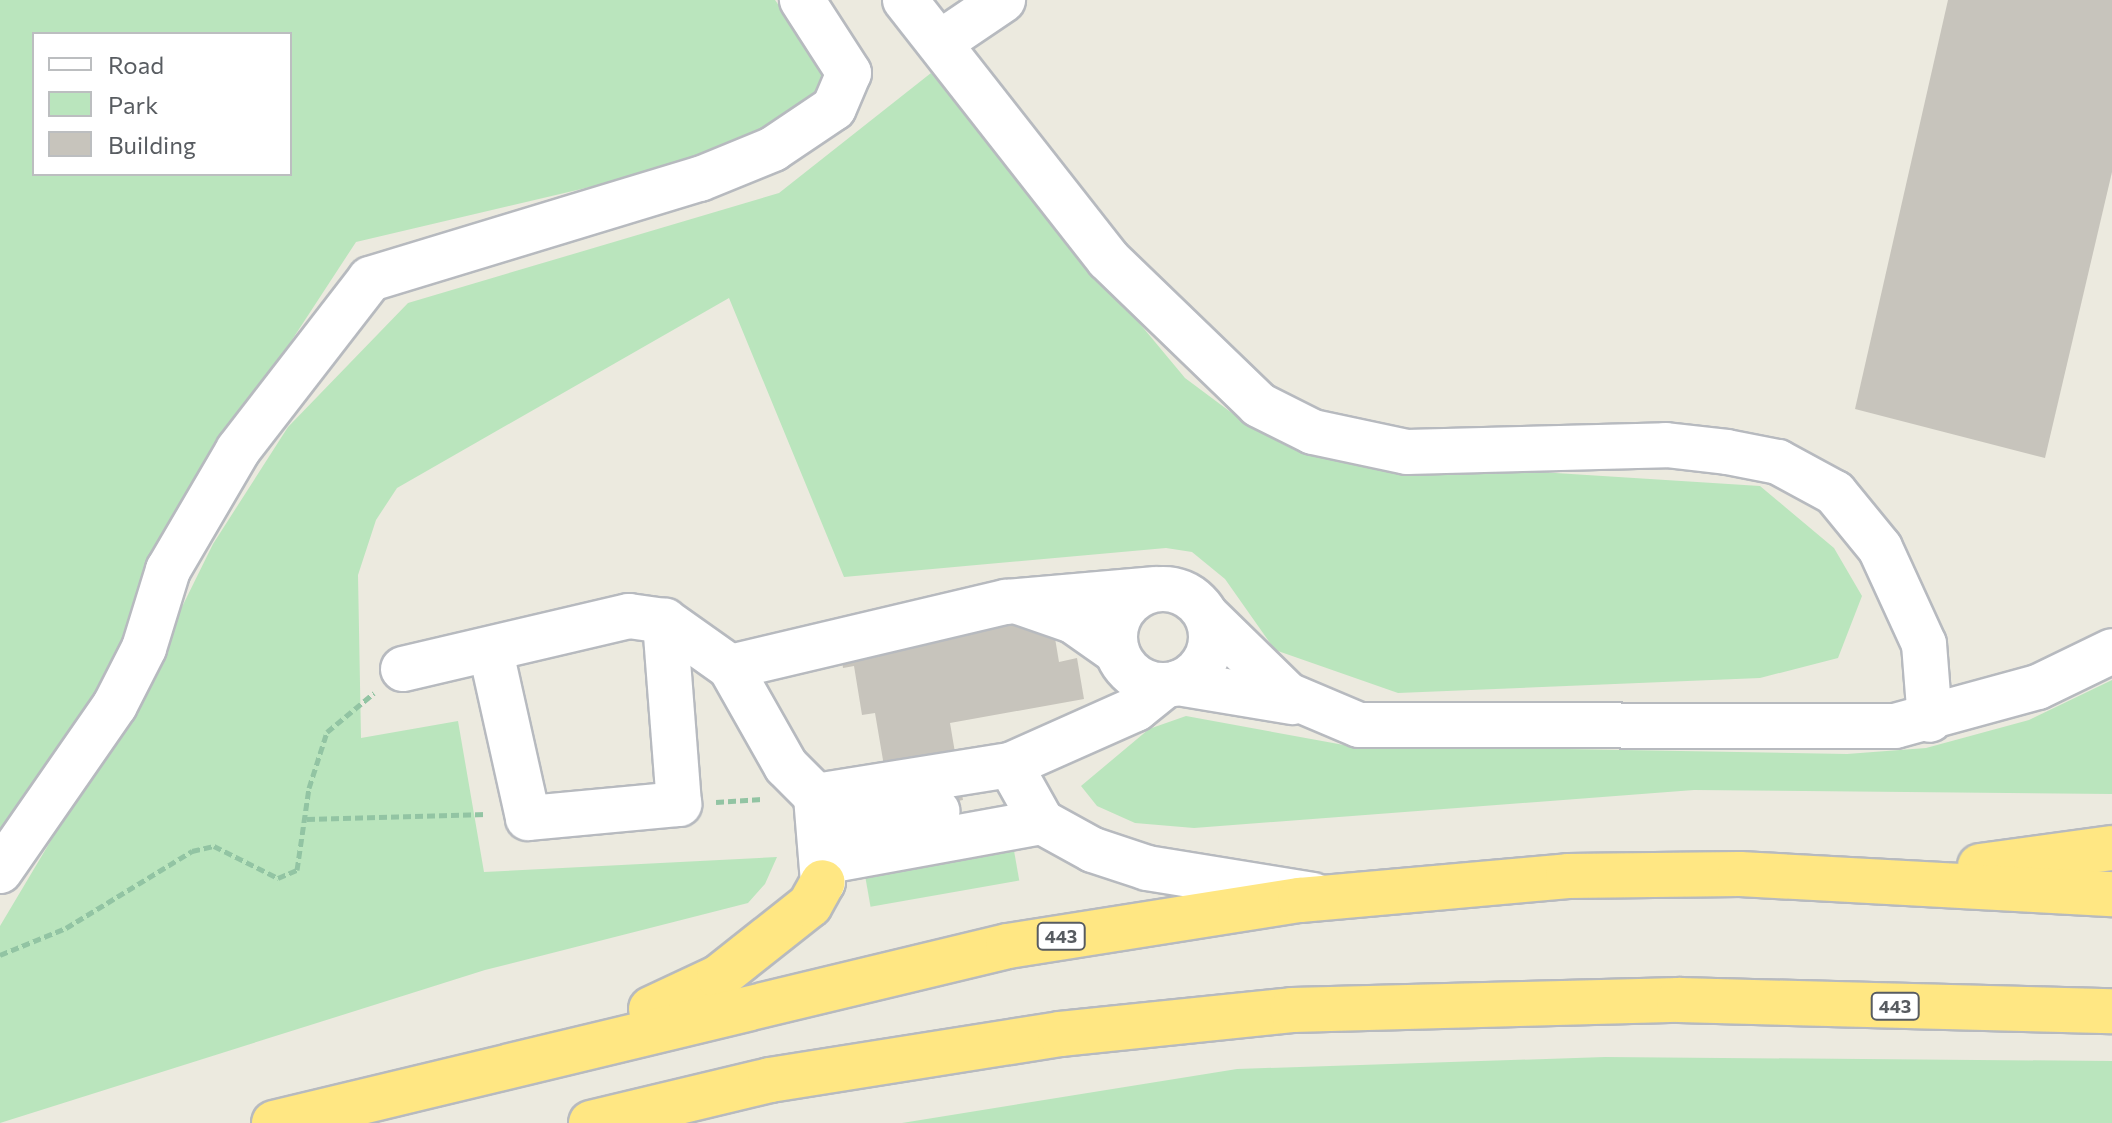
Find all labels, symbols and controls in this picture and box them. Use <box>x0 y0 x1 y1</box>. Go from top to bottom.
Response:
legend <box>32 32 292 176</box>
text: Road <box>108 50 164 79</box>
text: Park <box>108 90 158 119</box>
text: Building <box>108 130 196 159</box>
road number: 443 <box>1035 922 1087 950</box>
road number: 443 <box>1869 992 1921 1020</box>

